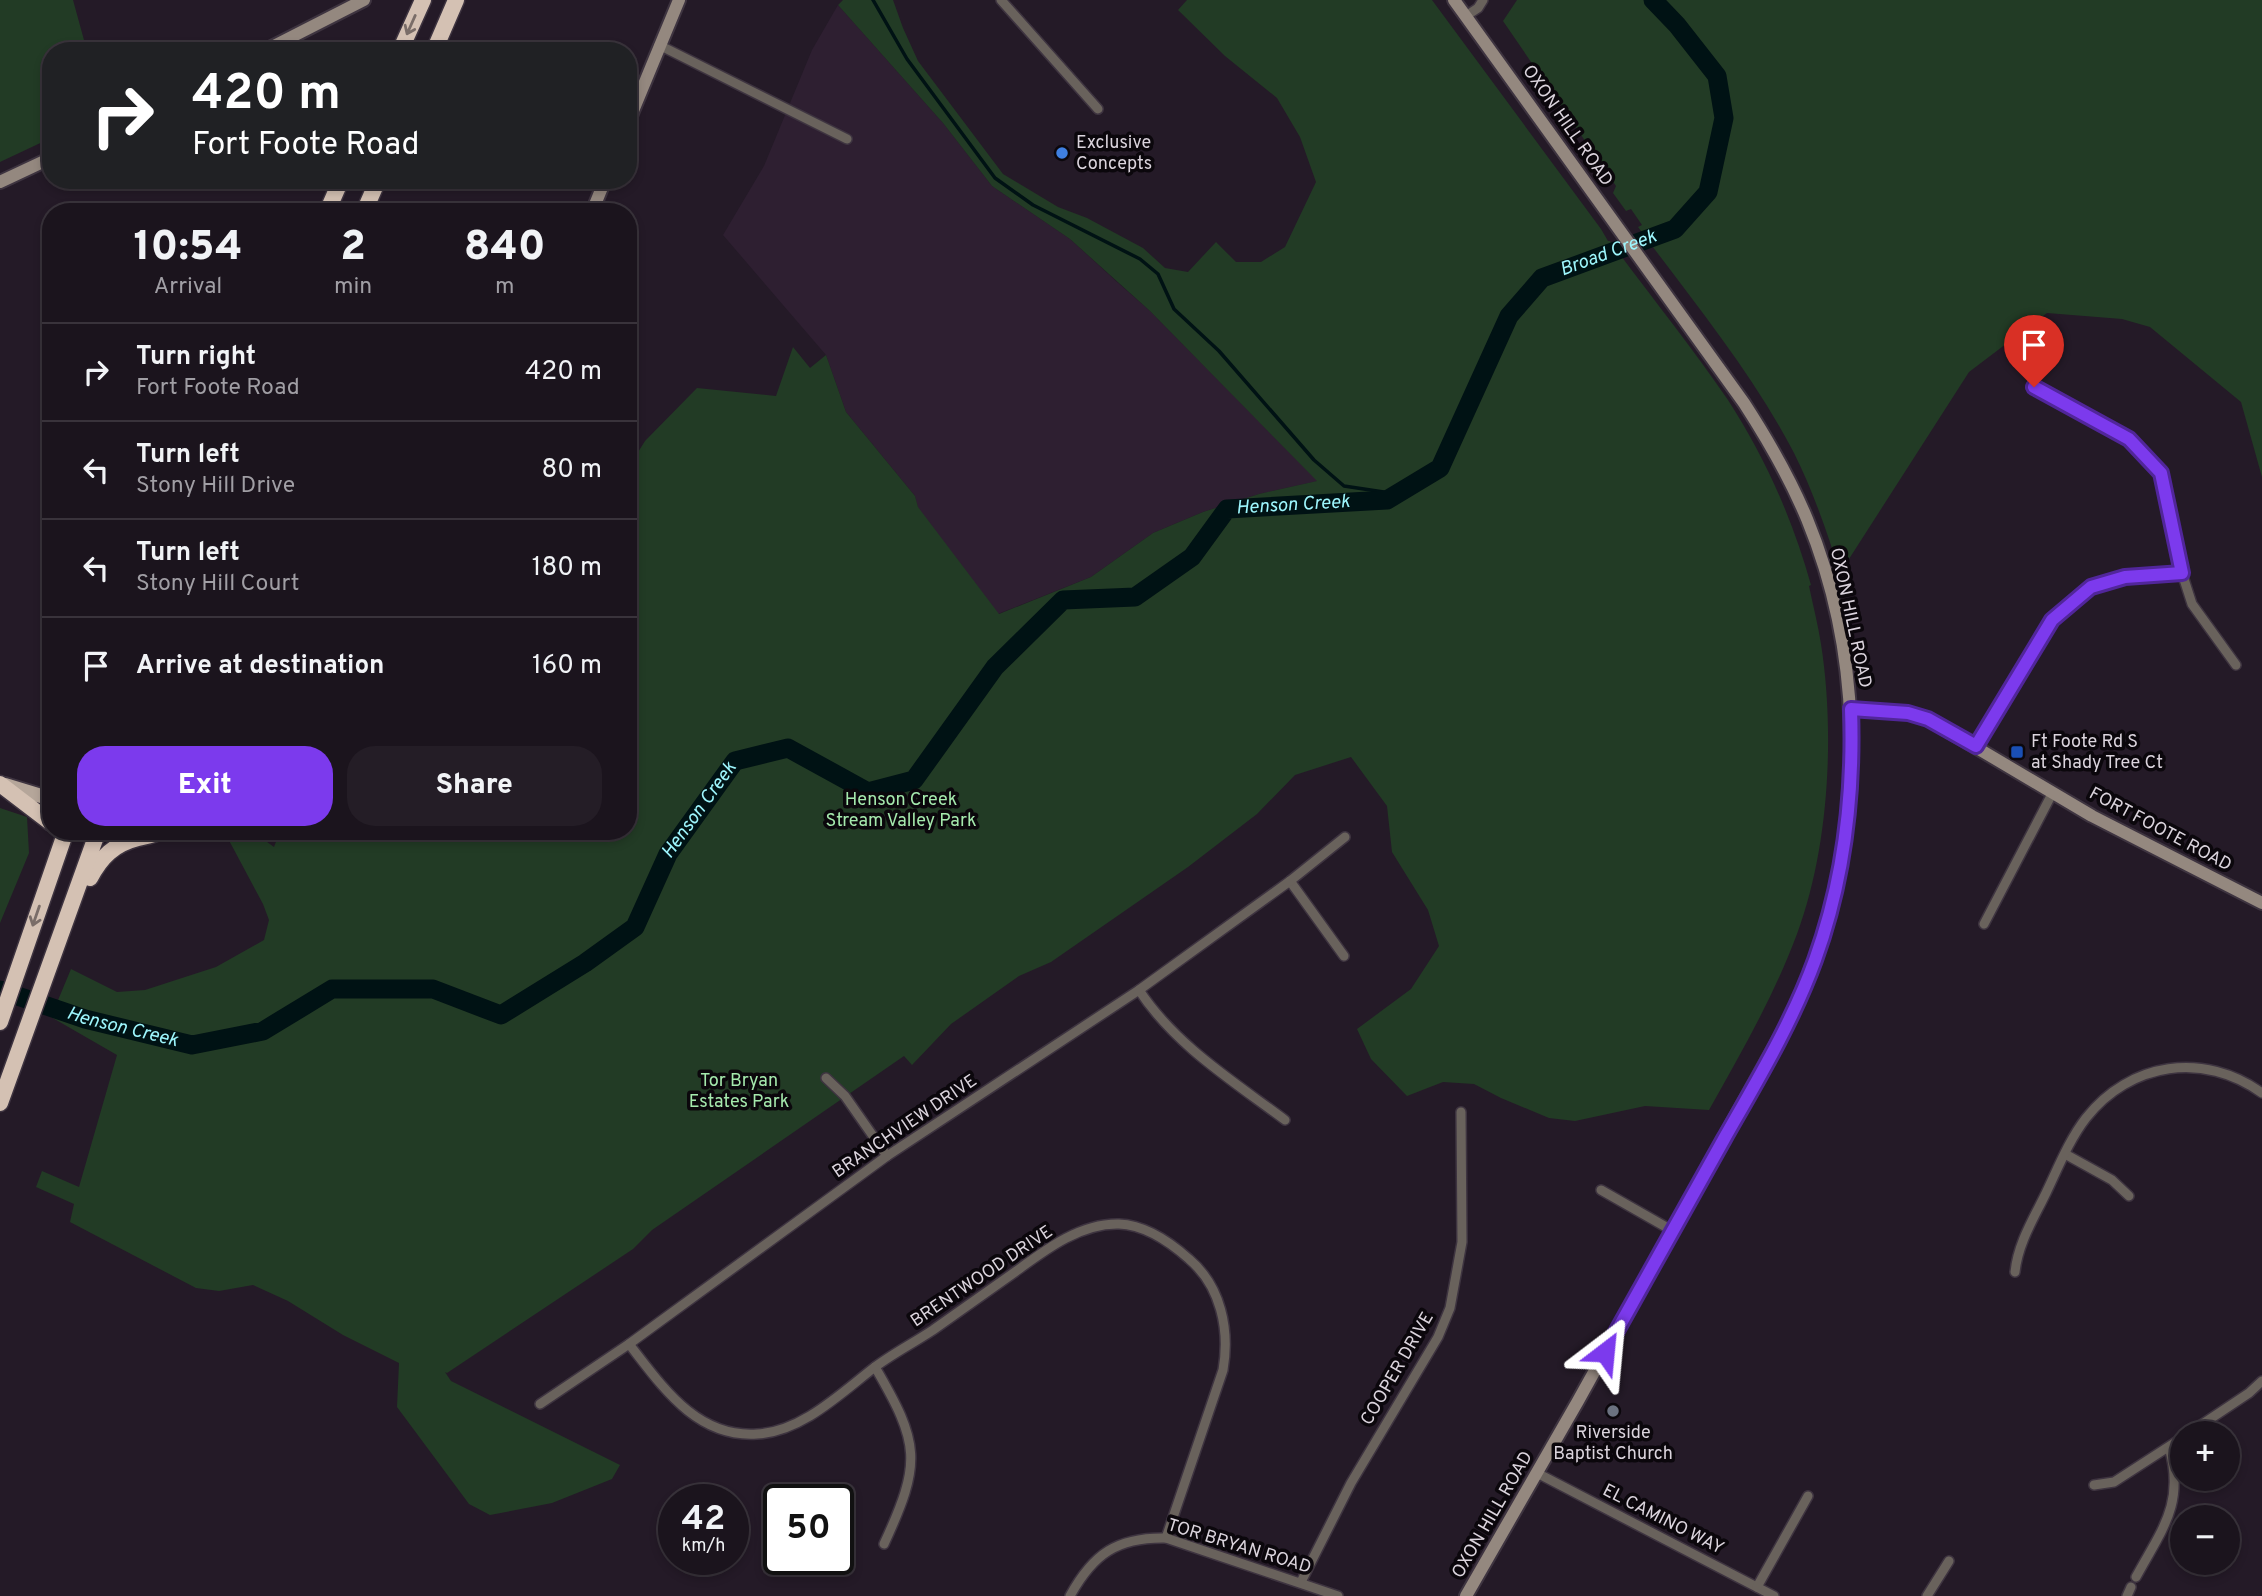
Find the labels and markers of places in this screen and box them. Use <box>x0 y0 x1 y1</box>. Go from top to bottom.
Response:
place label: Exclusive Concepts <box>1076 132 1152 176</box>
marker: Exclusive Concepts <box>1054 145 1070 161</box>
pin <box>2004 315 2064 387</box>
place label: Ft Foote Rd S at Shady Tree Ct <box>2031 731 2163 775</box>
marker: Ft Foote Rd S at Shady Tree Ct <box>2009 744 2025 760</box>
marker: Riverside Baptist Church <box>1605 1403 1621 1419</box>
place label: Riverside Baptist Church <box>1553 1422 1673 1466</box>

